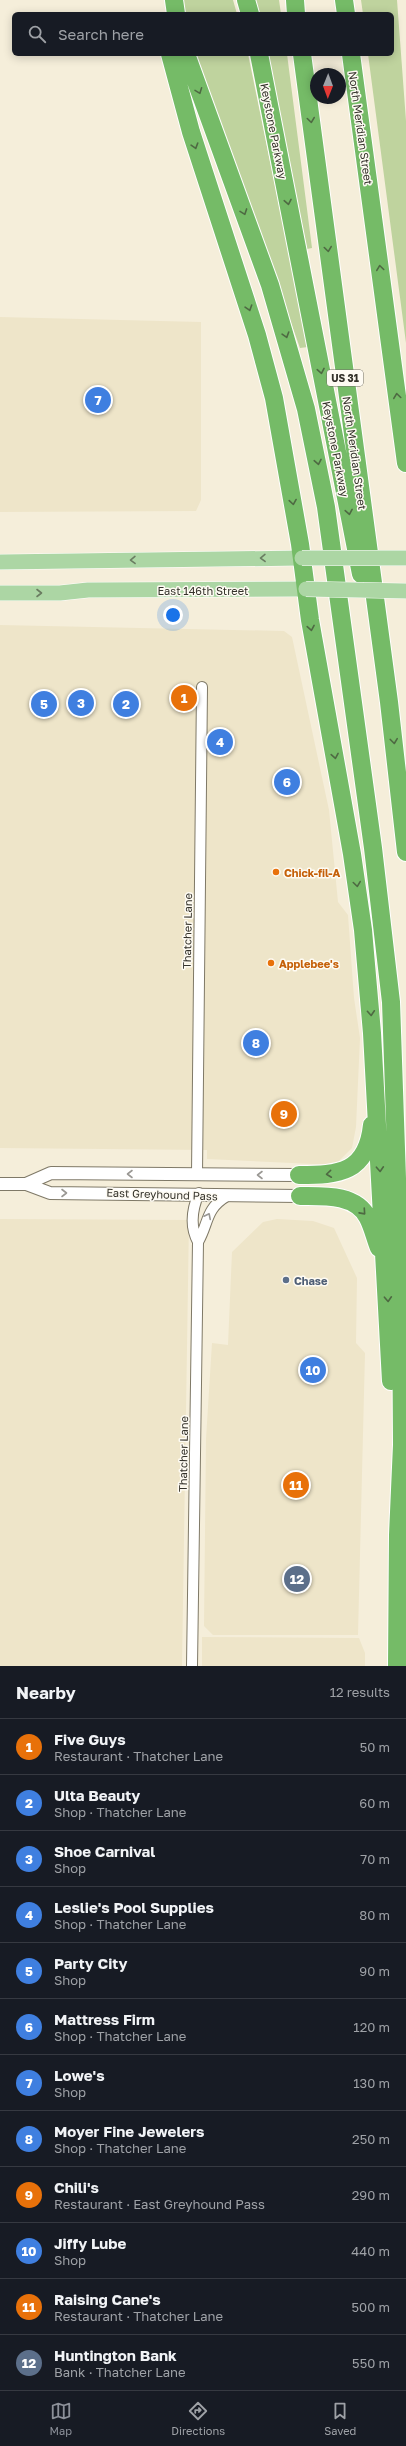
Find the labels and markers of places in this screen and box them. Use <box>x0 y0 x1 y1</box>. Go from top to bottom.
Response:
pin: 7 <box>85 385 111 415</box>
pin: 1 <box>171 683 197 713</box>
pin: 3 <box>68 688 94 718</box>
pin: 5 <box>31 689 57 719</box>
pin: 2 <box>113 689 139 719</box>
pin: 4 <box>207 727 233 757</box>
pin: 6 <box>274 767 300 797</box>
place label: Chick-fil-A <box>284 866 341 879</box>
marker: Chick-fil-A <box>271 867 281 877</box>
place label: Applebee's <box>279 957 339 970</box>
marker: Applebee's <box>266 958 276 968</box>
pin: 8 <box>243 1028 269 1058</box>
pin: 9 <box>271 1099 297 1129</box>
place label: Chase <box>294 1274 328 1287</box>
marker: Chase <box>281 1275 291 1285</box>
pin: 10 <box>300 1355 326 1385</box>
pin: 11 <box>283 1470 309 1500</box>
pin: 12 <box>284 1564 310 1594</box>

